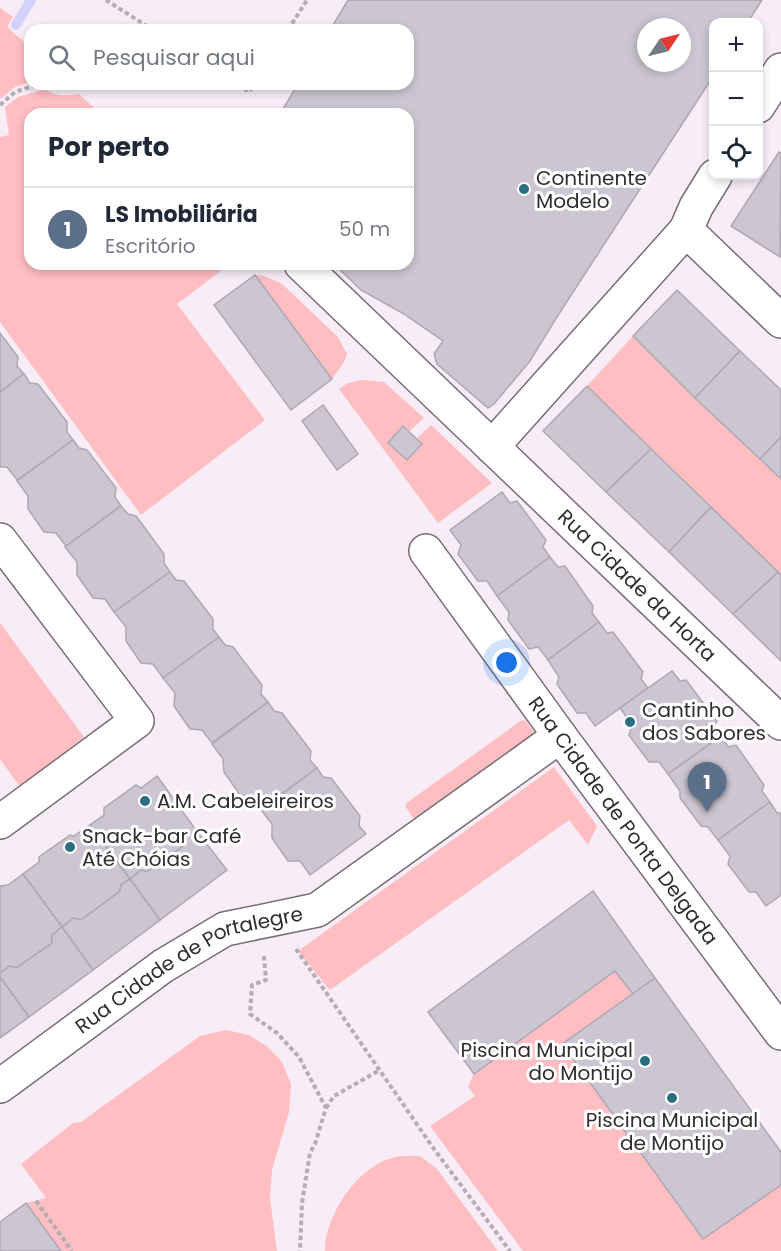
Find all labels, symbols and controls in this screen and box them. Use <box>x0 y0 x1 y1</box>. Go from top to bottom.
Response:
north arrow <box>637 18 691 72</box>
map controls <box>709 18 763 180</box>
button: + <box>709 18 763 72</box>
search box <box>24 24 414 90</box>
icon: search <box>45 41 78 74</box>
text: Pesquisar aqui <box>93 42 255 73</box>
button: − <box>709 72 763 126</box>
button: locate <box>709 126 763 180</box>
text: Por perto <box>48 129 169 165</box>
place label: Continente Modelo <box>536 164 647 215</box>
marker: Continente Modelo <box>517 182 531 196</box>
text: LS Imobiliária <box>105 199 258 230</box>
text: 1 <box>64 215 71 243</box>
text: 50 m <box>339 215 390 243</box>
text: Escritório <box>105 232 195 260</box>
street label: Rua Cidade da Horta <box>552 503 723 668</box>
your location <box>492 648 521 677</box>
street label: Rua Cidade de Ponta Delgada <box>522 691 725 951</box>
place label: Cantinho dos Sabores <box>642 696 766 747</box>
marker: Cantinho dos Sabores <box>623 715 637 729</box>
pin: 1 <box>688 762 726 812</box>
place label: A.M. Cabeleireiros <box>157 787 334 815</box>
marker: A.M. Cabeleireiros <box>138 794 152 808</box>
place label: Snack-bar Café Até Chóias <box>82 822 241 873</box>
marker: Snack-bar Café Até Chóias <box>63 840 77 854</box>
street label: Rua Cidade de Portalegre <box>69 899 305 1040</box>
place label: Piscina Municipal do Montijo <box>461 1036 633 1087</box>
marker: Piscina Municipal do Montijo <box>638 1054 652 1068</box>
marker: Piscina Municipal de Montijo <box>665 1091 679 1105</box>
place label: Piscina Municipal de Montijo <box>586 1106 758 1157</box>

